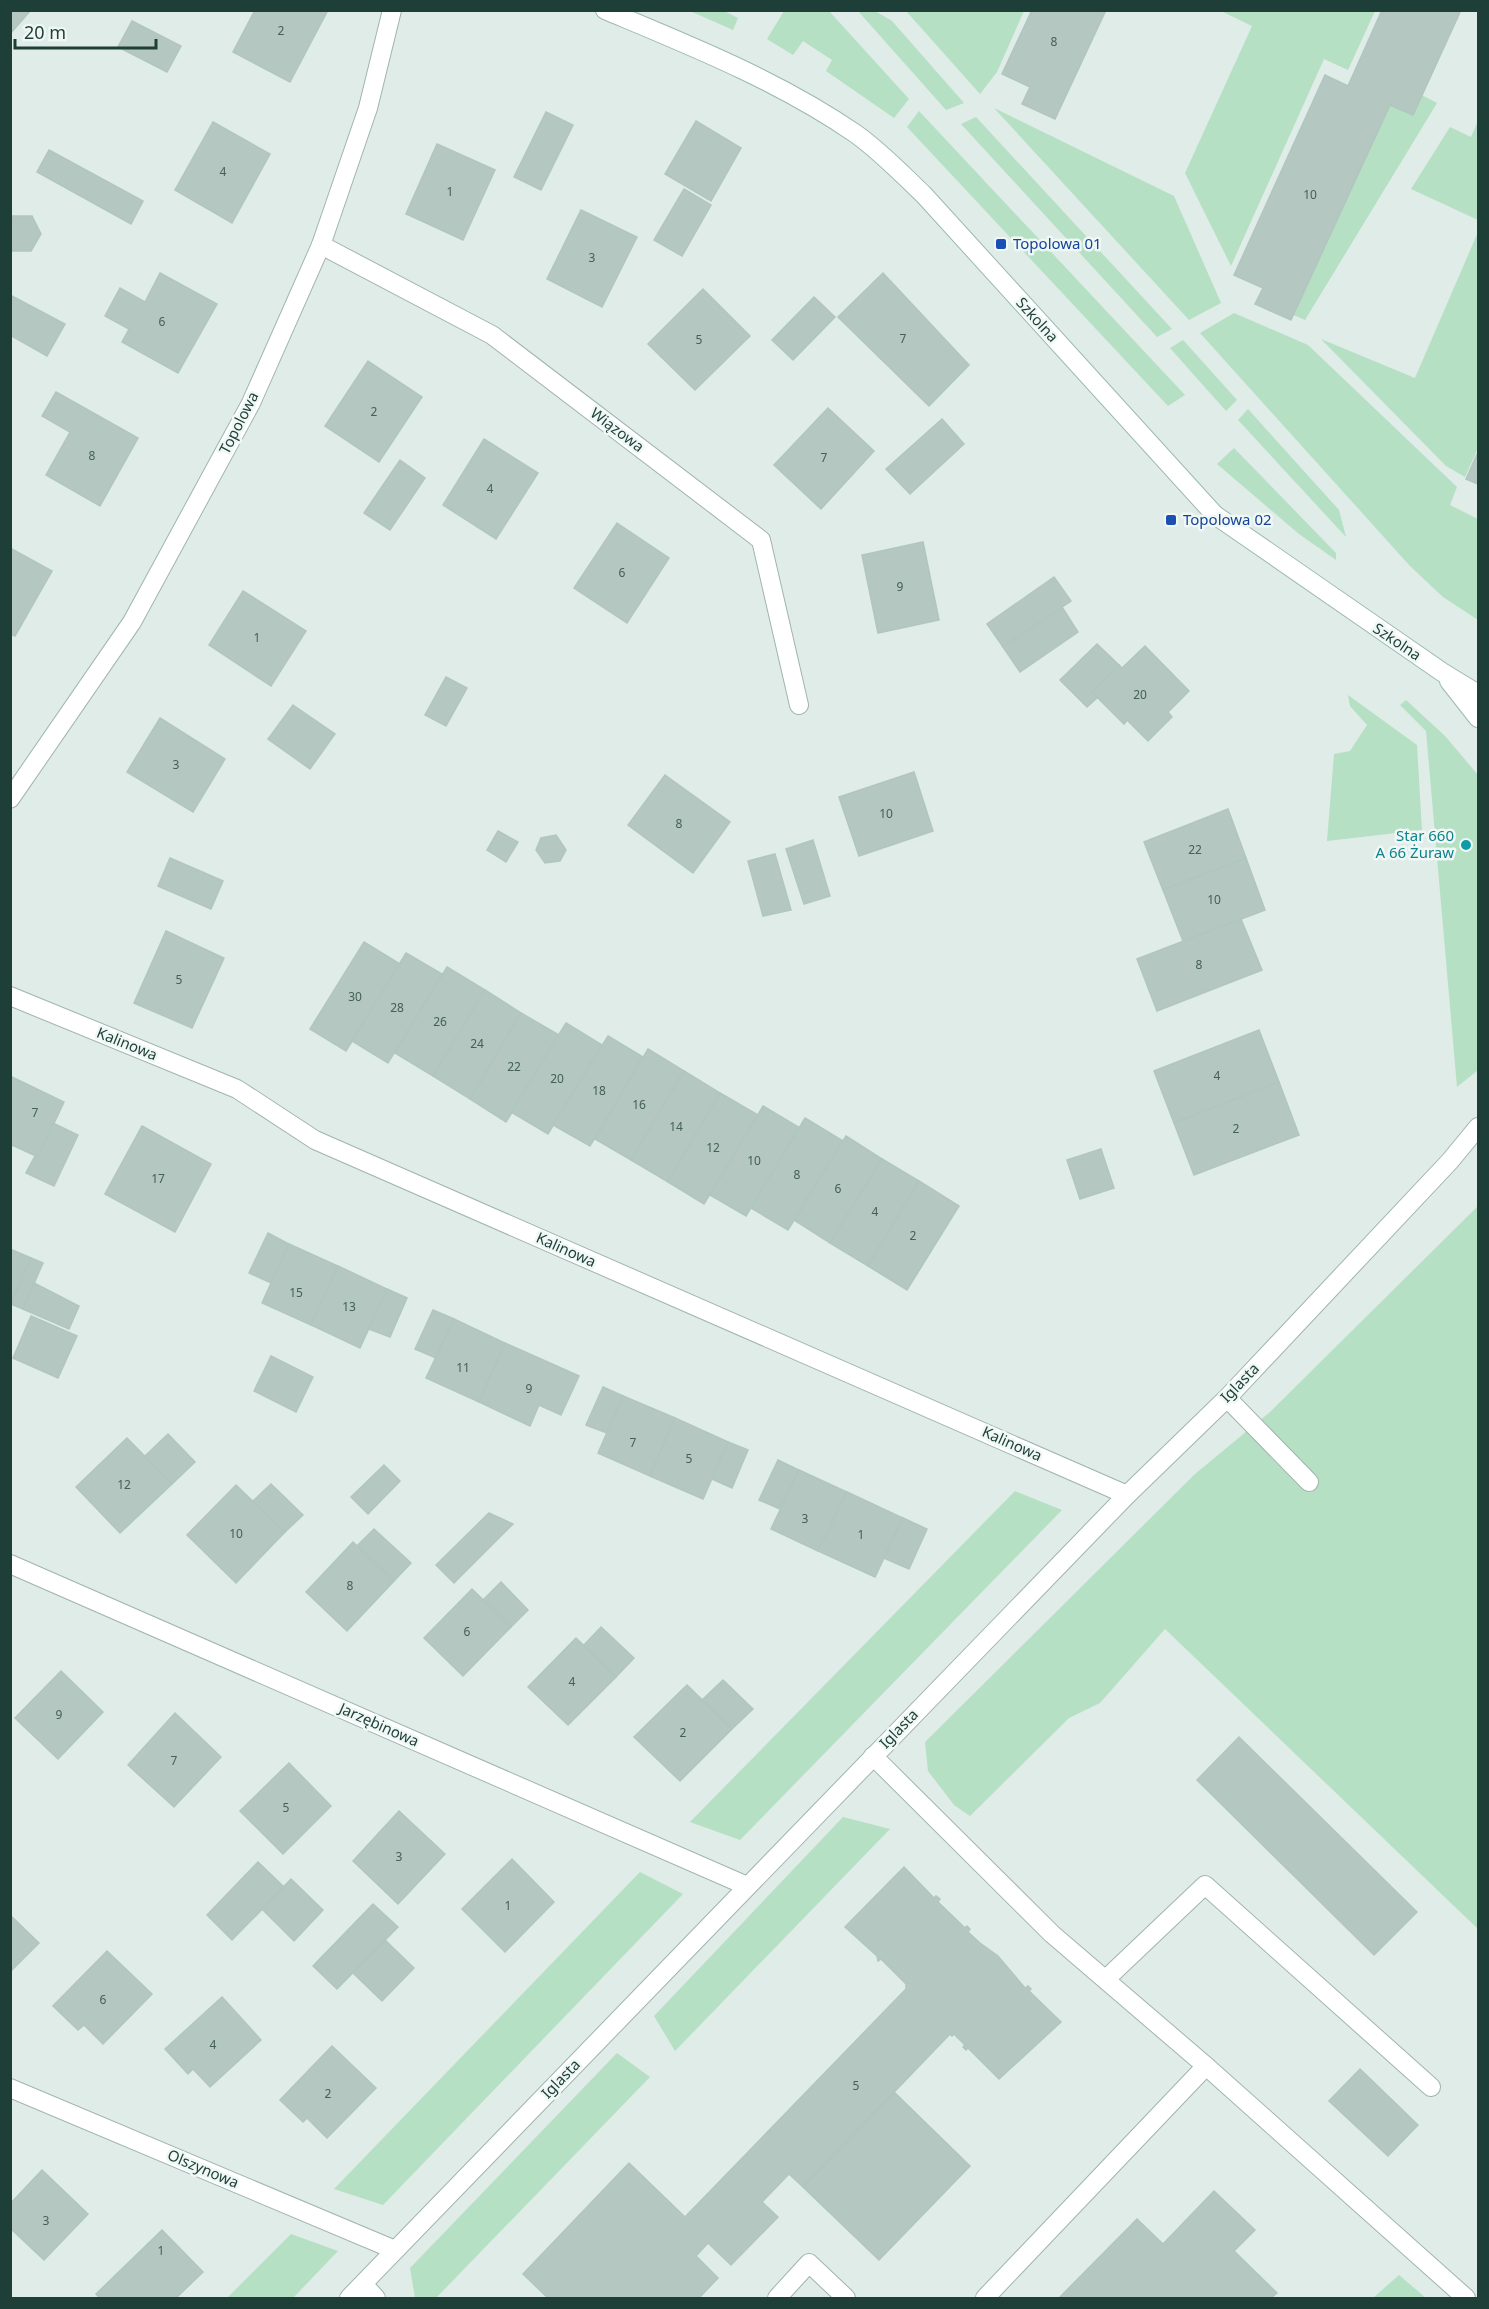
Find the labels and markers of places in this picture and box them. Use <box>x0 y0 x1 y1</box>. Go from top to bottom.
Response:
place label: Topolowa 01 <box>1013 233 1102 253</box>
marker: Topolowa 01 <box>994 237 1008 251</box>
place label: Topolowa 02 <box>1183 509 1272 529</box>
marker: Topolowa 02 <box>1164 513 1178 527</box>
place label: Star 660 A 66 Żuraw <box>1376 825 1454 862</box>
marker: Star 660 A 66 Żuraw <box>1459 838 1473 852</box>

